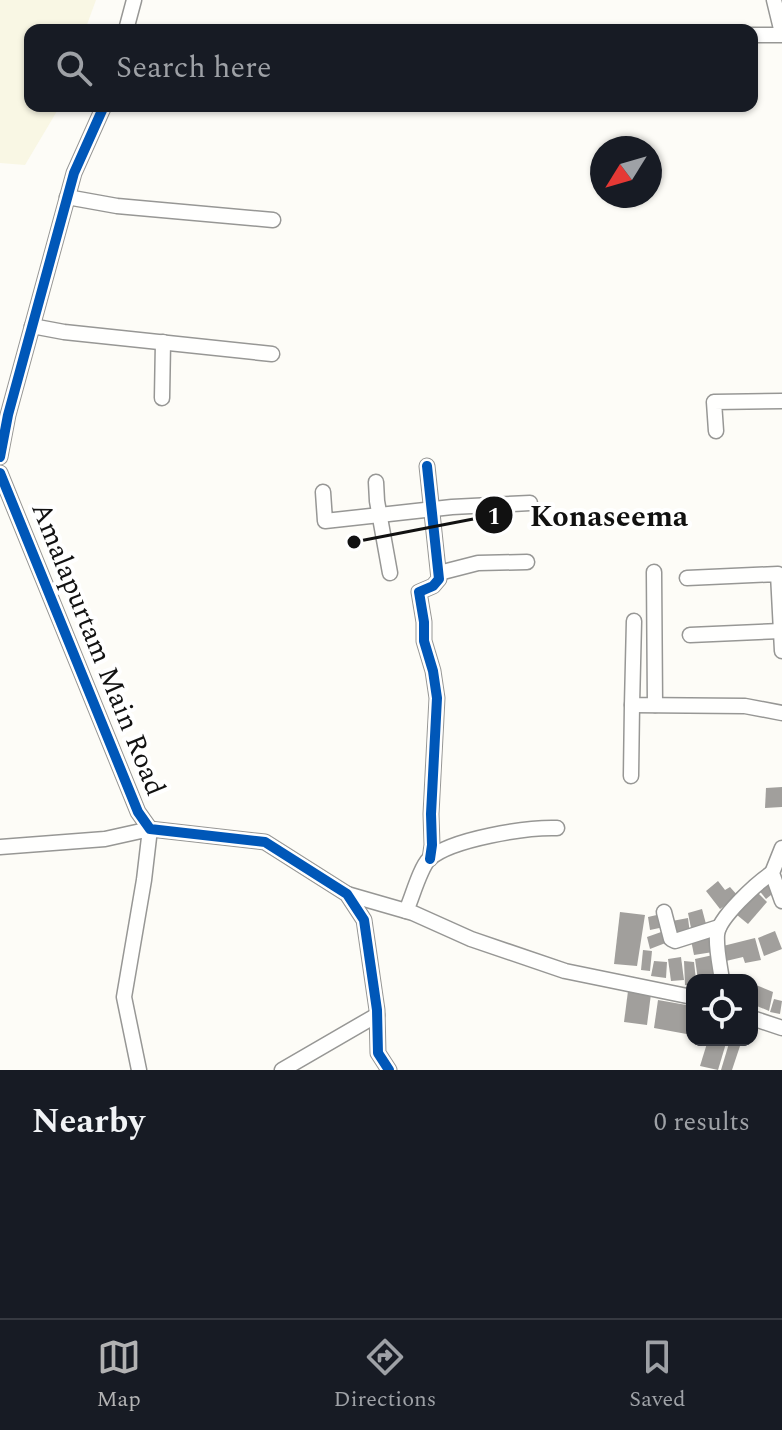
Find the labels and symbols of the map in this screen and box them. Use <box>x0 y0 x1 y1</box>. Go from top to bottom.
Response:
north arrow <box>590 136 662 208</box>
callout: Konaseema <box>474 488 705 542</box>
text: Konaseema <box>530 494 689 540</box>
street label: Amalapurtam Main Road <box>19 496 177 802</box>
text: 1 <box>487 499 501 535</box>

